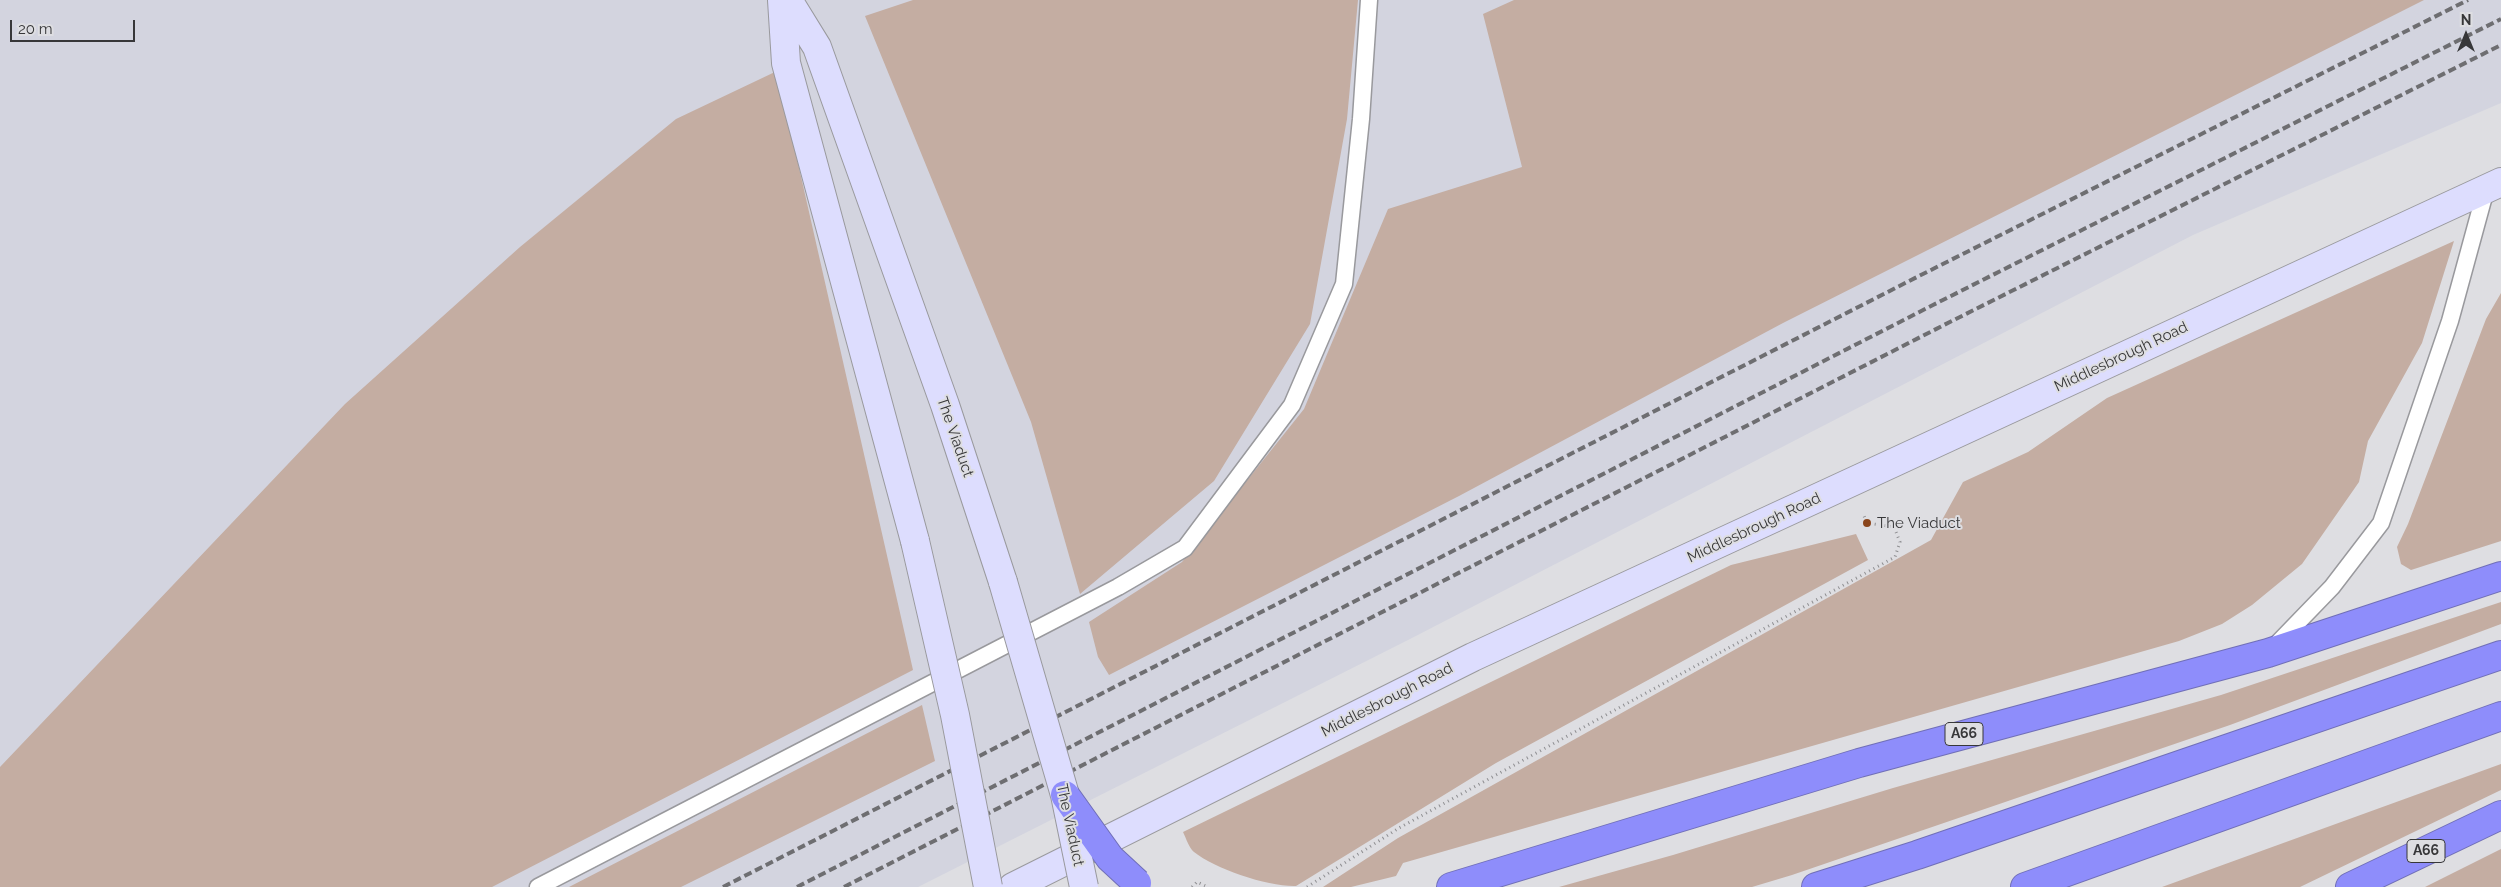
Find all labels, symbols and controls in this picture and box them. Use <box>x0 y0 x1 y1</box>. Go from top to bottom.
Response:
scale bar <box>12 10 138 42</box>
north arrow <box>2441 10 2491 60</box>
text: N <box>2461 12 2471 28</box>
text: 20 m <box>18 20 53 38</box>
street label: Middlesbrough Road <box>2051 318 2191 396</box>
street label: The Viaduct <box>933 395 977 479</box>
street label: Middlesbrough Road <box>1684 489 1824 567</box>
place label: The Viaduct <box>1877 514 1961 532</box>
marker: The Viaduct <box>1861 517 1873 529</box>
street label: Middlesbrough Road <box>1318 659 1456 741</box>
road number: A66 <box>1945 722 1983 746</box>
street label: The Viaduct <box>1053 782 1087 868</box>
road number: A66 <box>2407 839 2445 862</box>

